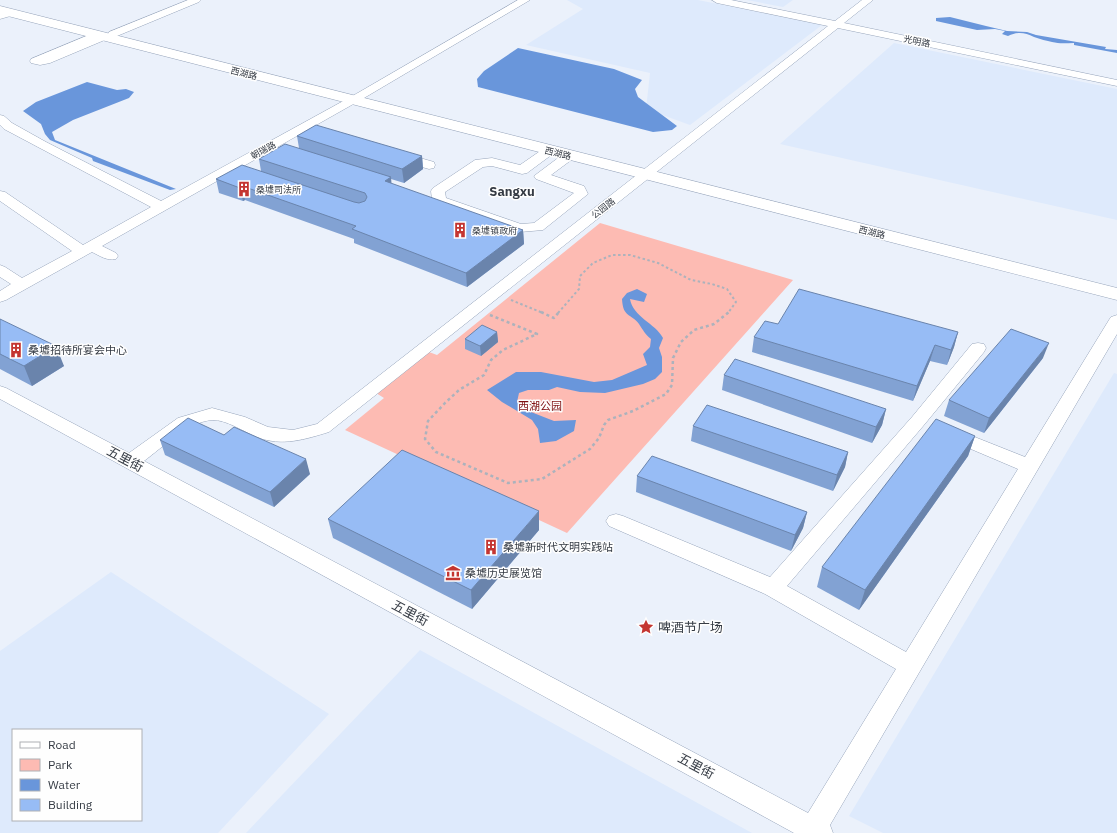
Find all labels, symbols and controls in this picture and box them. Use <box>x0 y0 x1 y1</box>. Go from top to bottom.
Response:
street label: 光明路 <box>903 33 931 49</box>
street label: 西湖路 <box>230 64 258 82</box>
street label: 朝瑞路 <box>249 139 277 161</box>
street label: 西湖路 <box>544 144 572 162</box>
building icon: 桑墟司法所 <box>235 180 253 198</box>
district label: Sangxu <box>489 183 535 200</box>
place label: 桑墟司法所 <box>256 184 301 195</box>
street label: 公园路 <box>589 195 617 221</box>
building icon: 桑墟镇政府 <box>451 221 469 239</box>
street label: 西湖路 <box>858 223 886 241</box>
place label: 桑墟镇政府 <box>472 225 517 236</box>
building icon: 桑墟招待所宴会中心 <box>7 341 25 359</box>
place label: 桑墟招待所宴会中心 <box>28 343 127 357</box>
park label: 西湖公园 <box>518 399 562 413</box>
street label: 五里街 <box>104 442 146 476</box>
building icon: 桑墟新时代文明实践站 <box>482 538 500 556</box>
place label: 桑墟新时代文明实践站 <box>503 540 613 554</box>
museum icon: 桑墟历史展览馆 <box>444 564 462 582</box>
place label: 桑墟历史展览馆 <box>465 566 542 580</box>
street label: 五里街 <box>389 596 431 630</box>
place icon: 啤酒节广场 <box>637 618 655 636</box>
place label: 啤酒节广场 <box>658 619 723 636</box>
legend <box>12 729 142 821</box>
text: Road <box>48 737 76 752</box>
street label: 五里街 <box>675 749 717 783</box>
text: Park <box>48 757 73 772</box>
text: Water <box>48 777 81 792</box>
text: Building <box>48 797 93 812</box>

